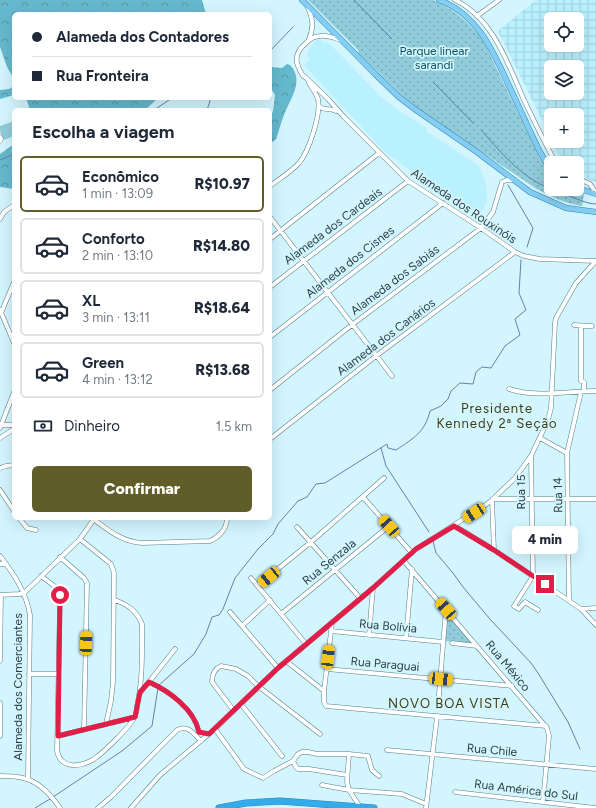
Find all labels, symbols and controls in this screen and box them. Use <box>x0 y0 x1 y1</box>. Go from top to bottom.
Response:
map controls <box>544 12 584 196</box>
button: locate <box>544 12 584 52</box>
text: Alameda dos Contadores <box>56 28 229 46</box>
park label: Parque linear sarandi <box>399 44 469 72</box>
button: layers <box>544 60 584 100</box>
text: Rua Fronteira <box>56 67 149 85</box>
button: + <box>544 108 584 148</box>
text: Escolha a viagem <box>32 121 175 143</box>
button: − <box>544 156 584 196</box>
icon: car <box>34 166 70 202</box>
street label: Alameda dos Rouxinóis <box>409 166 520 247</box>
text: Econômico <box>82 168 159 186</box>
text: R$10.97 <box>195 175 250 193</box>
street label: Alameda dos Cardeais <box>281 184 385 267</box>
text: 1 min · 13:09 <box>82 186 153 201</box>
street label: Alameda dos Cisnes <box>303 223 397 301</box>
icon: car <box>34 228 70 264</box>
text: Conforto <box>82 230 145 248</box>
text: R$14.80 <box>193 237 250 255</box>
street label: Alameda dos Sabiás <box>348 242 442 318</box>
text: 2 min · 13:10 <box>82 248 153 263</box>
icon: car <box>34 290 70 326</box>
text: XL <box>82 292 100 310</box>
street label: Alameda dos Canários <box>334 295 438 378</box>
text: R$18.64 <box>194 299 250 317</box>
text: 3 min · 13:11 <box>82 310 150 325</box>
icon: car <box>34 352 70 388</box>
text: Green <box>82 354 124 372</box>
text: R$13.68 <box>195 361 250 379</box>
text: 4 min · 13:12 <box>82 372 153 387</box>
district label: Presidente Kennedy 2ª Seção <box>436 401 558 431</box>
icon: cash <box>32 415 54 437</box>
text: Dinheiro <box>64 417 120 435</box>
text: 1.5 km <box>216 419 252 434</box>
button: Confirmar <box>32 466 252 512</box>
street label: Rua 15 <box>514 474 528 510</box>
street label: Rua 14 <box>551 476 565 513</box>
car <box>461 501 487 525</box>
car <box>377 513 401 539</box>
callout: 4 min <box>512 526 578 554</box>
text: 4 min <box>528 532 562 547</box>
street label: Rua Senzala <box>299 536 359 588</box>
car <box>256 565 282 589</box>
route end <box>536 575 554 593</box>
route start <box>51 586 69 604</box>
car <box>434 596 458 622</box>
street label: Alameda dos Comerciantes <box>11 613 25 761</box>
street label: Rua Bolívia <box>358 616 418 636</box>
car <box>80 631 92 655</box>
street label: Rua México <box>483 638 533 694</box>
car <box>321 644 335 670</box>
street label: Rua Paraguai <box>350 654 420 674</box>
car <box>428 672 454 686</box>
district label: NOVO BOA VISTA <box>388 696 510 711</box>
street label: Rua Chile <box>466 741 518 759</box>
street label: Rua América do Sul <box>473 777 579 803</box>

